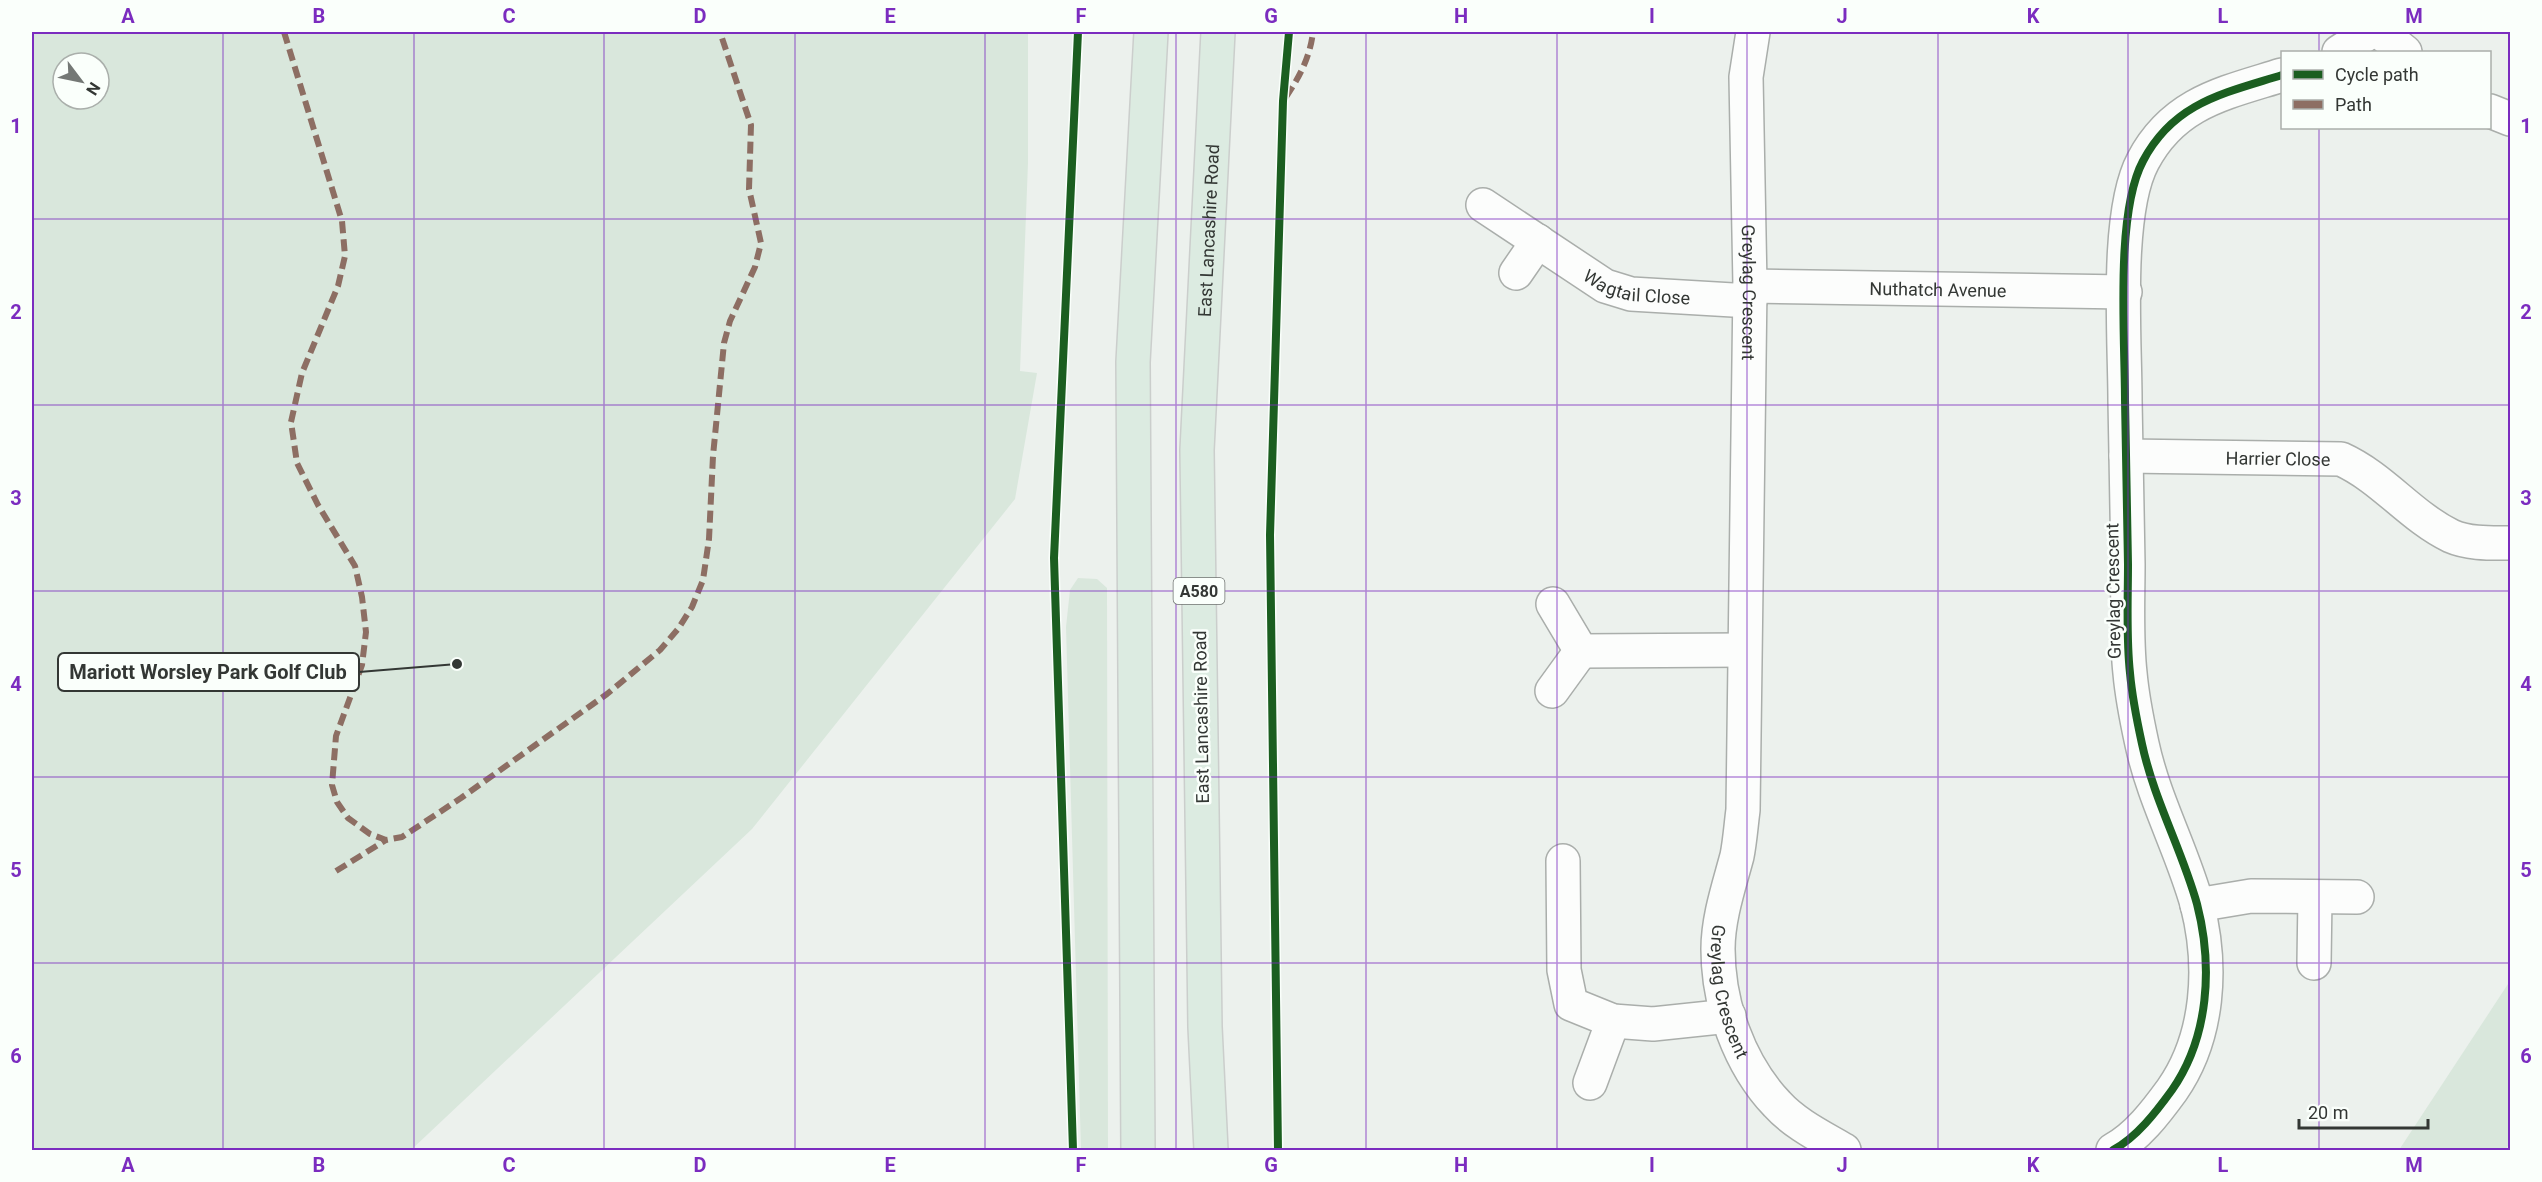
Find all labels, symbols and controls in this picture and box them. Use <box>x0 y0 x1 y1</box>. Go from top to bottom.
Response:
text: A <box>121 4 135 28</box>
text: B <box>313 4 325 28</box>
text: C <box>502 4 516 28</box>
text: D <box>694 4 707 28</box>
text: E <box>884 4 896 28</box>
text: F <box>1076 4 1087 28</box>
text: G <box>1264 4 1278 28</box>
text: H <box>1454 4 1468 28</box>
text: I <box>1649 4 1655 28</box>
text: J <box>1836 4 1848 28</box>
text: K <box>2027 4 2040 28</box>
text: L <box>2218 4 2229 28</box>
text: M <box>2405 4 2423 28</box>
north arrow <box>51 51 111 111</box>
legend <box>2281 51 2491 129</box>
text: Cycle path <box>2335 64 2419 85</box>
text: N <box>82 79 104 99</box>
text: Path <box>2335 94 2372 115</box>
text: 1 <box>10 114 22 138</box>
text: 1 <box>2520 114 2532 138</box>
street label: East Lancashire Road <box>1193 143 1223 318</box>
street label: Greylag Crescent <box>1738 224 1761 361</box>
street label: Wagtail Close <box>1580 264 1691 308</box>
street label: Nuthatch Avenue <box>1869 277 2007 301</box>
text: 2 <box>10 300 22 324</box>
text: 2 <box>2520 300 2532 324</box>
street label: Harrier Close <box>2226 447 2330 469</box>
text: 3 <box>10 486 22 510</box>
text: 3 <box>2520 486 2532 510</box>
street label: Greylag Crescent <box>2101 523 2125 659</box>
road number: A580 <box>1174 578 1224 604</box>
street label: East Lancashire Road <box>1189 630 1213 804</box>
callout: Mariott Worsley Park Golf Club <box>58 653 359 691</box>
text: Mariott Worsley Park Golf Club <box>69 660 347 684</box>
text: 4 <box>10 672 22 696</box>
text: 4 <box>2520 672 2532 696</box>
text: 5 <box>10 858 22 882</box>
text: 5 <box>2520 858 2532 882</box>
street label: Greylag Crescent <box>1707 923 1754 1062</box>
text: 6 <box>10 1044 22 1068</box>
text: 6 <box>2520 1044 2532 1068</box>
scale bar <box>2299 1092 2428 1130</box>
text: 20 m <box>2308 1102 2348 1123</box>
text: A <box>121 1153 135 1177</box>
text: B <box>313 1153 325 1177</box>
text: C <box>502 1153 516 1177</box>
text: D <box>694 1153 707 1177</box>
text: E <box>884 1153 896 1177</box>
text: F <box>1076 1153 1087 1177</box>
text: G <box>1264 1153 1278 1177</box>
text: H <box>1454 1153 1468 1177</box>
text: I <box>1649 1153 1655 1177</box>
text: J <box>1836 1153 1848 1177</box>
text: K <box>2027 1153 2040 1177</box>
text: L <box>2218 1153 2229 1177</box>
text: M <box>2405 1153 2423 1177</box>

